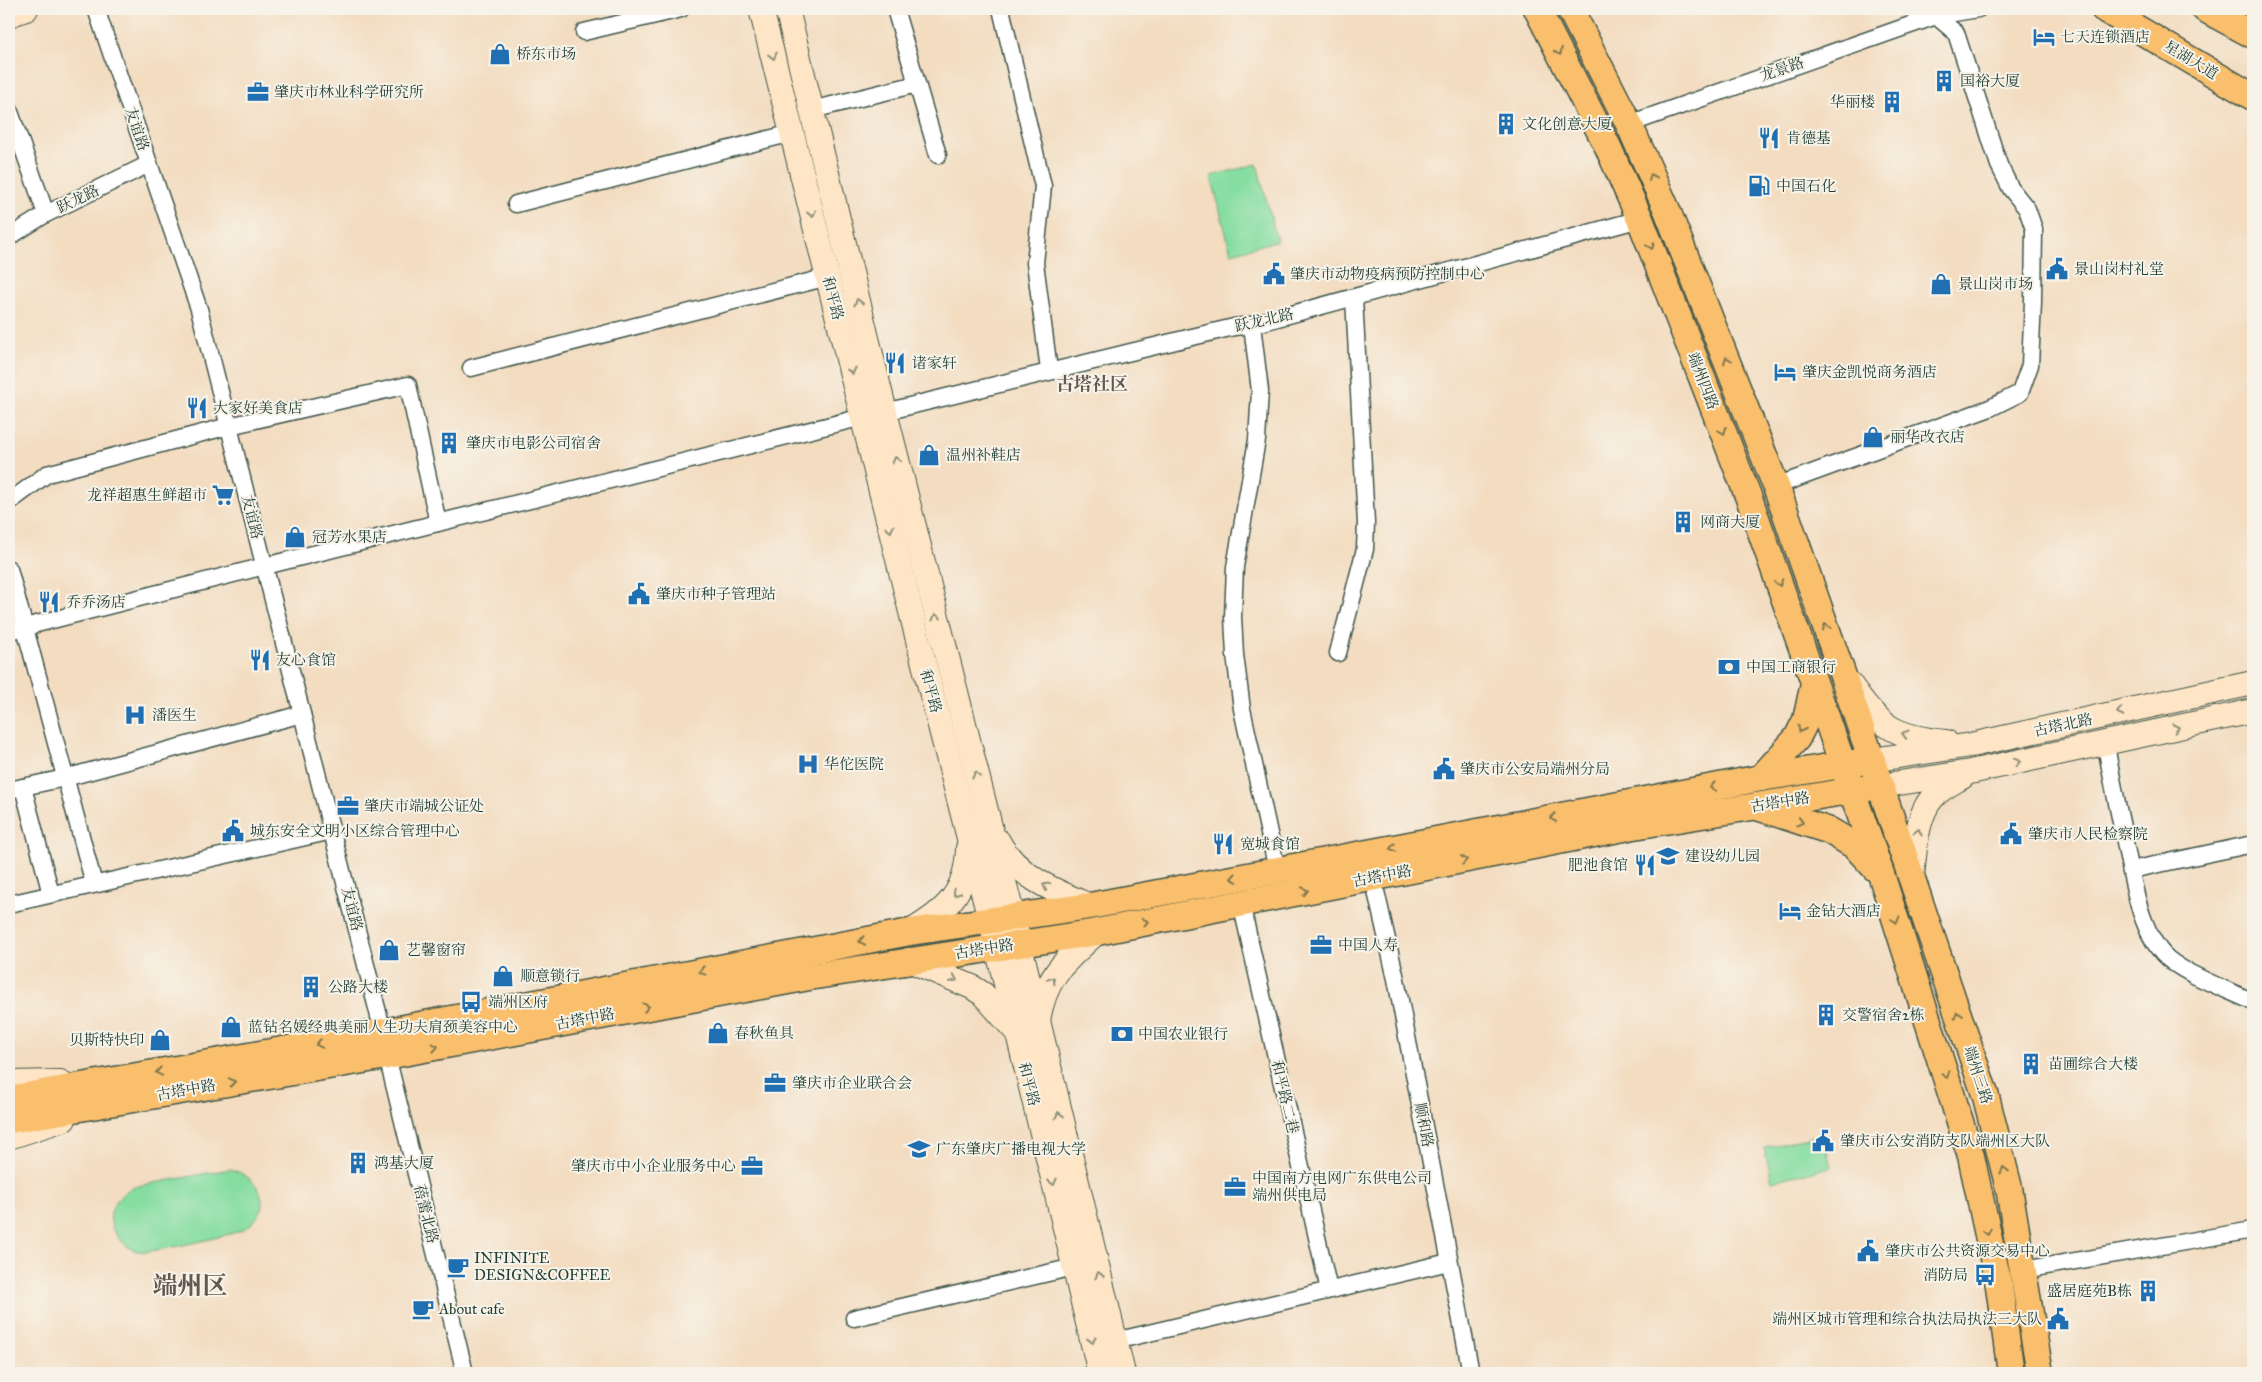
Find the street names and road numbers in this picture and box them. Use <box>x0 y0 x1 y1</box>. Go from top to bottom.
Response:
street label: 星湖大道 <box>2161 37 2221 83</box>
street label: 龙景路 <box>1758 53 1806 85</box>
street label: 友谊路 <box>121 105 153 153</box>
street label: 跃龙路 <box>54 181 102 217</box>
street label: 和平路 <box>819 274 847 322</box>
street label: 跃龙北路 <box>1233 304 1295 336</box>
street label: 端州四路 <box>1684 350 1722 412</box>
street label: 友谊路 <box>238 493 266 541</box>
street label: 和平路 <box>916 667 946 715</box>
street label: 古塔北路 <box>2032 710 2094 740</box>
street label: 古塔中路 <box>1749 788 1811 816</box>
street label: 古塔中路 <box>1351 861 1413 891</box>
street label: 友谊路 <box>338 885 366 933</box>
street label: 古塔中路 <box>953 935 1015 963</box>
street label: 古塔中路 <box>554 1004 616 1034</box>
street label: 端州三路 <box>1960 1044 1996 1106</box>
street label: 和平路二巷 <box>1268 1058 1302 1136</box>
street label: 和平路 <box>1015 1060 1043 1108</box>
street label: 古塔中路 <box>155 1076 217 1104</box>
street label: 顺和路 <box>1411 1101 1437 1149</box>
street label: 蓓蕾北路 <box>410 1183 442 1245</box>

